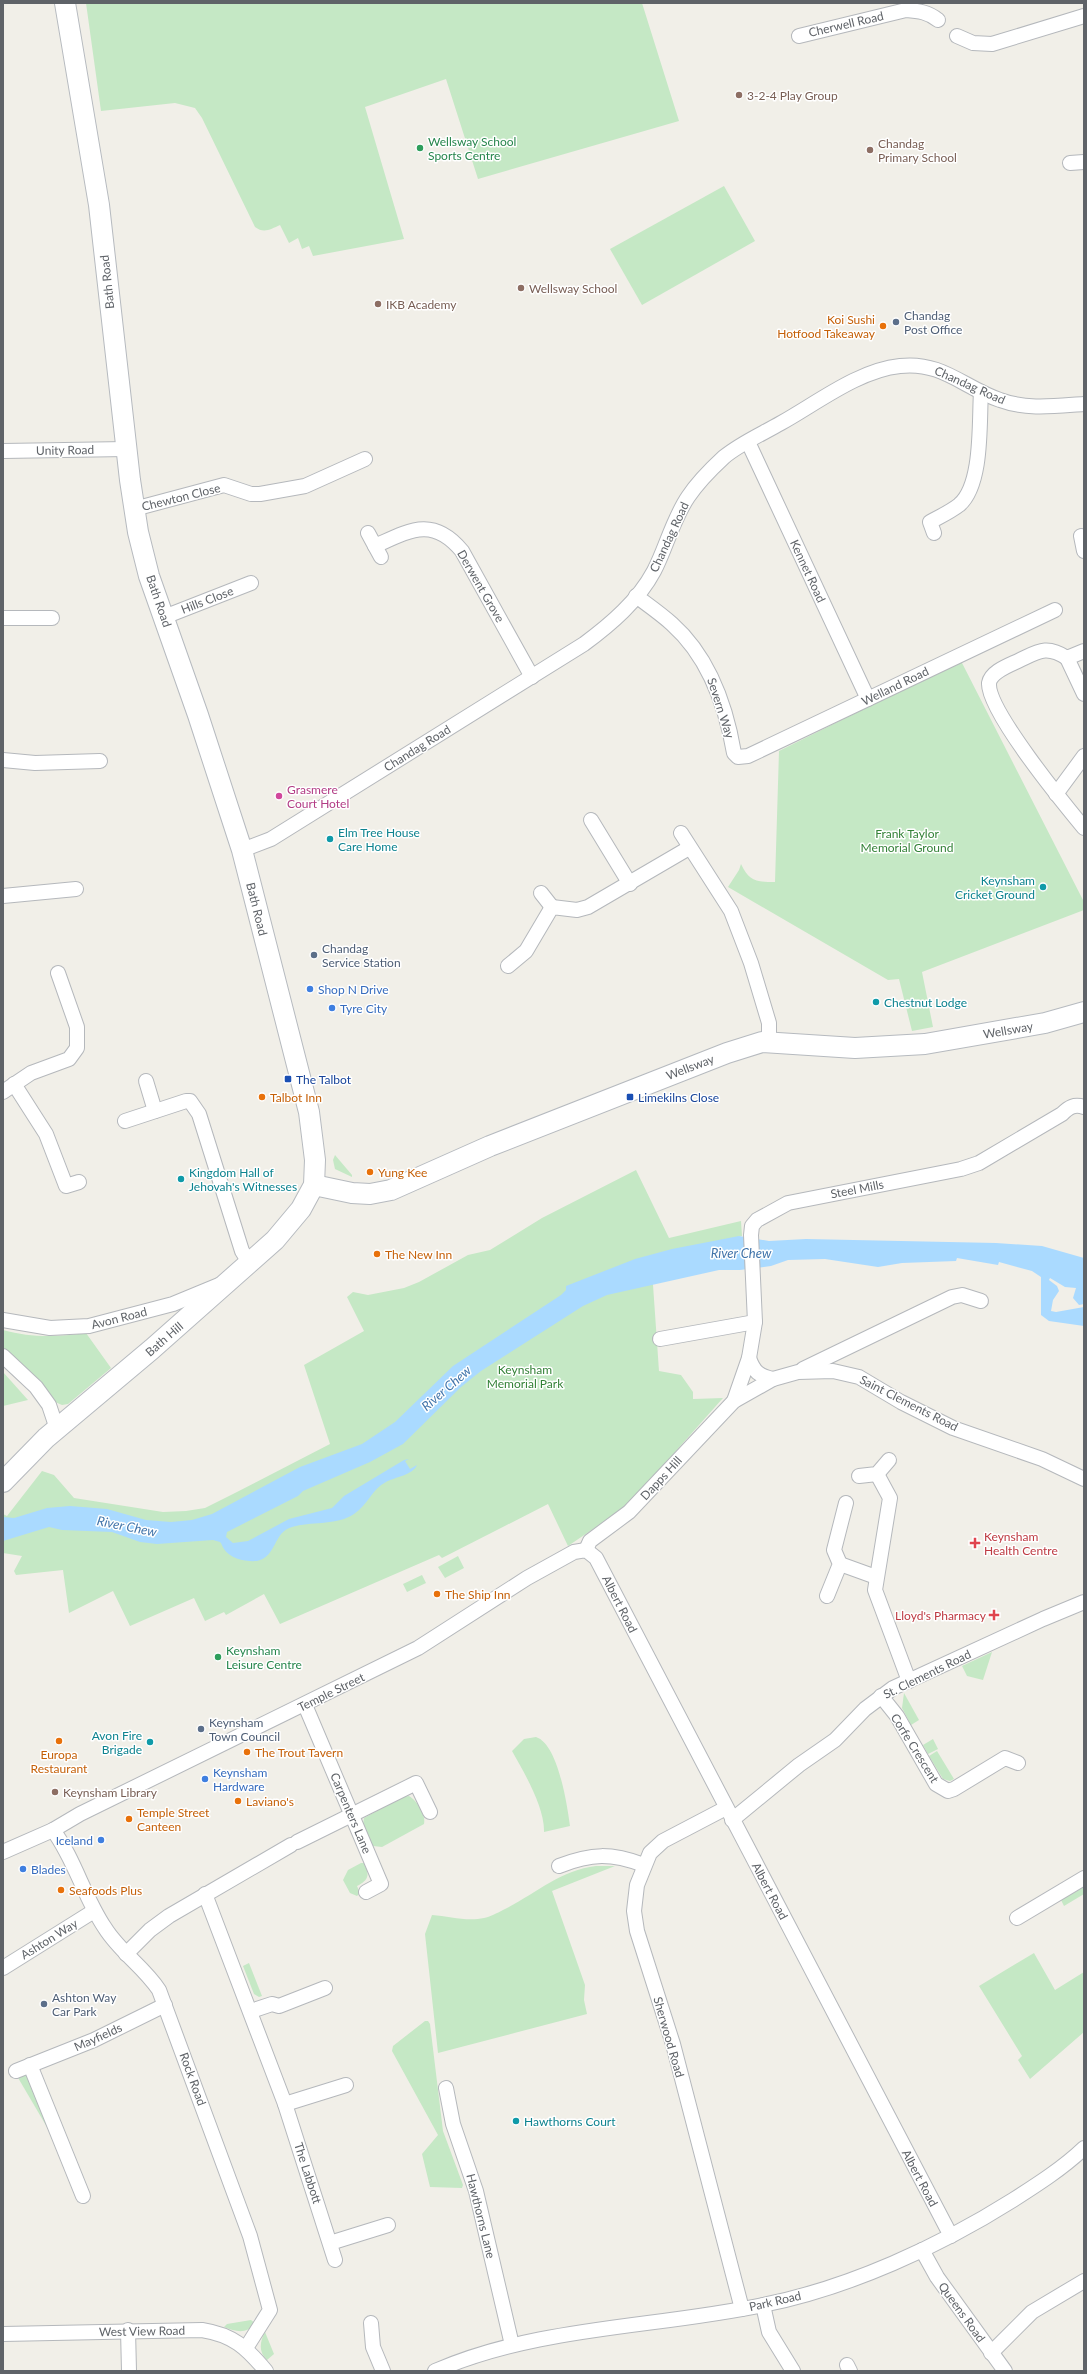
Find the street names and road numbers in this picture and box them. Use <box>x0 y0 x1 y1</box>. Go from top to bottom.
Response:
street label: Cherwell Road <box>807 8 885 40</box>
street label: Bath Road <box>97 254 117 310</box>
street label: Chandag Road <box>932 363 1008 407</box>
street label: Unity Road <box>36 442 94 458</box>
street label: Chewton Close <box>140 480 222 514</box>
street label: Chandag Road <box>646 499 692 575</box>
street label: Kennet Road <box>787 537 829 605</box>
street label: Derwent Grove <box>454 547 508 625</box>
street label: Bath Road <box>143 573 175 629</box>
street label: Hills Close <box>179 583 235 617</box>
street label: Welland Road <box>859 663 931 709</box>
street label: Severn Way <box>704 676 738 741</box>
street label: Chandag Road <box>381 722 453 774</box>
street label: Bath Road <box>243 881 271 937</box>
street label: Wellsway <box>982 1018 1035 1042</box>
street label: Wellsway <box>664 1051 717 1083</box>
street label: Steel Mills <box>829 1176 885 1202</box>
street label: Avon Road <box>90 1304 148 1332</box>
street label: Bath Hill <box>142 1319 186 1359</box>
street label: Saint Clements Road <box>857 1372 961 1434</box>
street label: Dapps Hill <box>637 1453 685 1503</box>
street label: Albert Road <box>599 1573 641 1635</box>
street label: St. Clements Road <box>881 1646 973 1702</box>
street label: Temple Street <box>295 1669 367 1715</box>
street label: Corfe Crescent <box>888 1711 943 1786</box>
street label: Carpenters Lane <box>327 1770 375 1856</box>
street label: Albert Road <box>749 1860 791 1922</box>
street label: Ashton Way <box>18 1915 81 1962</box>
street label: Sherwood Road <box>650 1995 688 2079</box>
street label: Mayfields <box>72 2020 124 2054</box>
street label: Rock Road <box>176 2050 210 2108</box>
street label: The Labbott <box>291 2140 325 2206</box>
street label: Albert Road <box>899 2147 941 2209</box>
street label: Hawthorns Lane <box>463 2172 499 2260</box>
street label: Queens Road <box>935 2279 989 2345</box>
street label: Park Road <box>747 2288 803 2314</box>
street label: West View Road <box>99 2323 185 2339</box>

